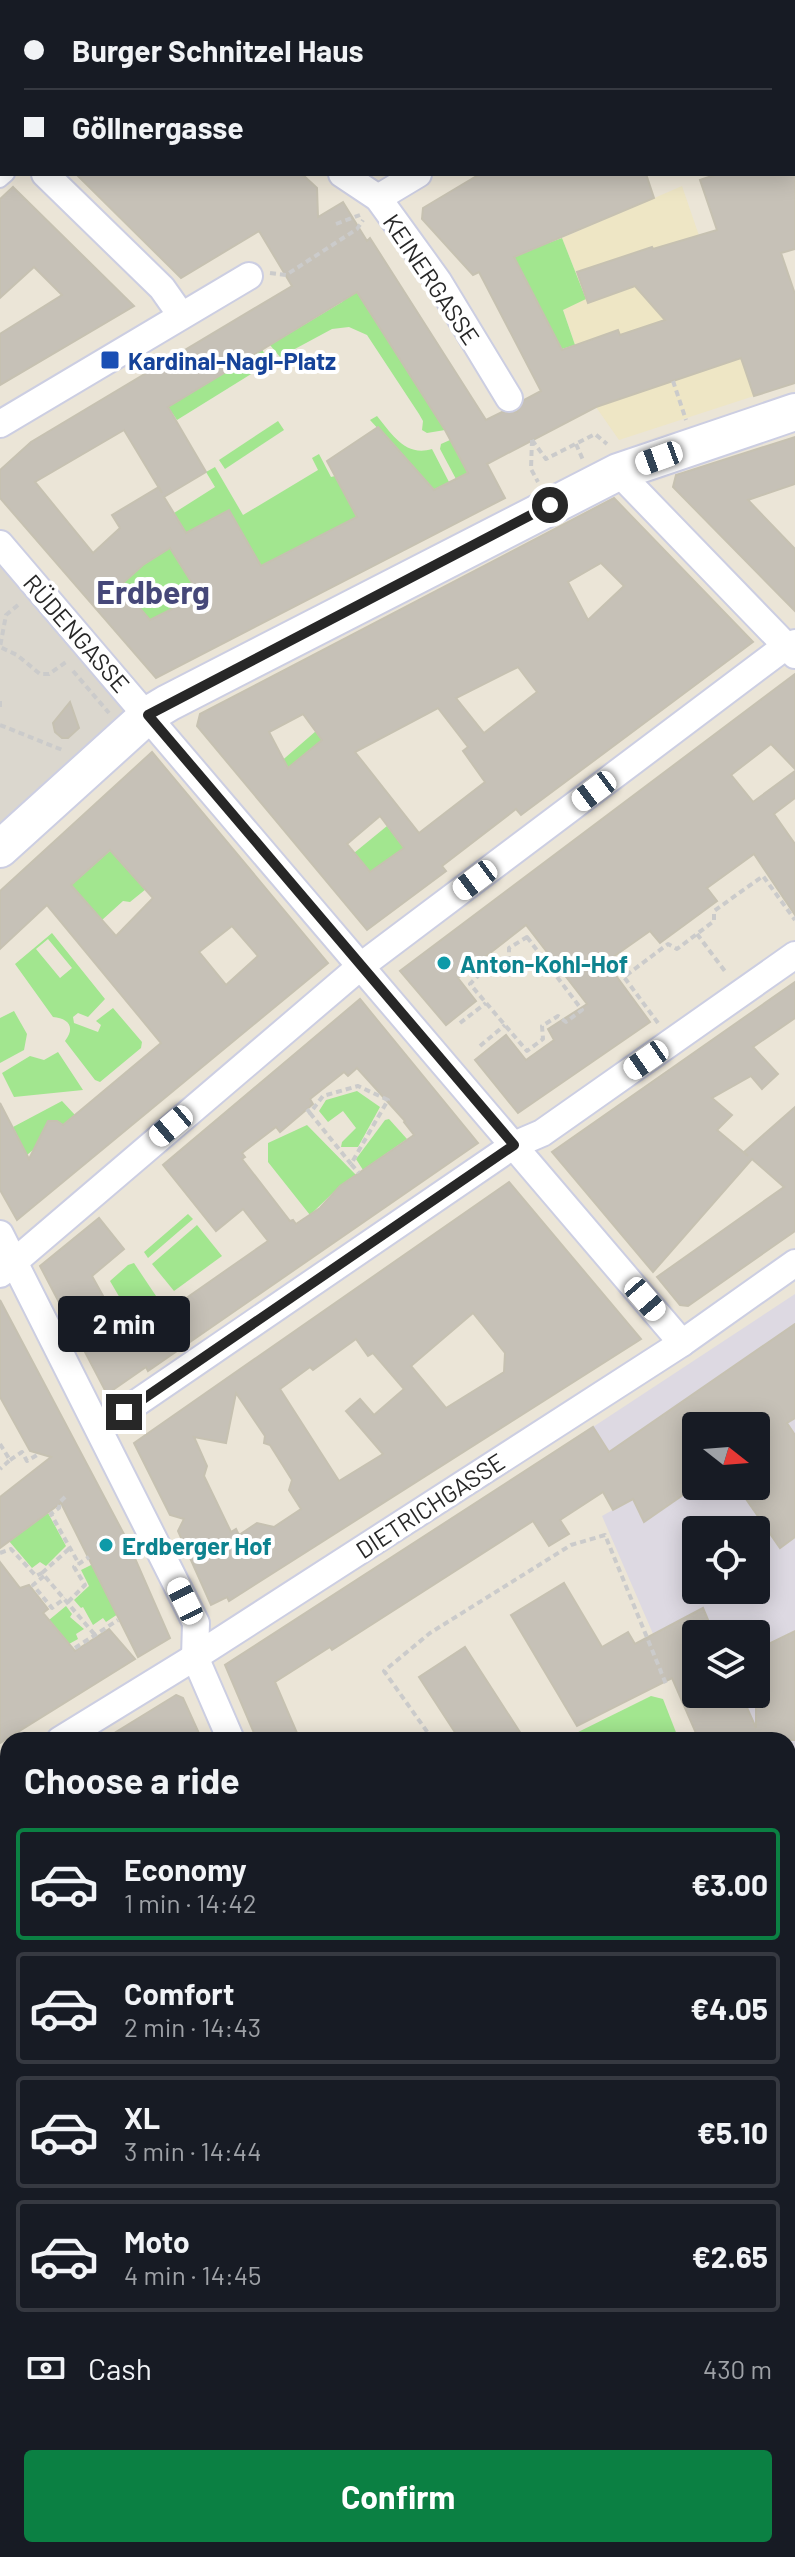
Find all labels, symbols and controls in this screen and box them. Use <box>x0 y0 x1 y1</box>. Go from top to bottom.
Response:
text: Burger Schnitzel Haus <box>72 32 364 68</box>
text: Göllnergasse <box>72 109 244 145</box>
street label: KEINERGASSE <box>378 208 486 350</box>
place label: Kardinal-Nagl-Platz <box>128 346 336 375</box>
marker: Kardinal-Nagl-Platz <box>99 349 121 371</box>
car <box>632 439 686 477</box>
route start <box>532 487 568 523</box>
street label: RÜDENGASSE <box>18 568 136 698</box>
district label: Erdberg <box>96 572 210 610</box>
car <box>568 767 620 815</box>
car <box>449 856 501 904</box>
place label: Anton-Kohl-Hof <box>460 949 628 978</box>
marker: Anton-Kohl-Hof <box>435 954 453 972</box>
car <box>619 1036 673 1084</box>
car <box>145 1101 197 1151</box>
car <box>620 1273 670 1325</box>
callout: 2 min <box>58 1296 190 1352</box>
text: 2 min <box>93 1308 155 1339</box>
route end <box>106 1394 142 1430</box>
north arrow <box>682 1412 770 1500</box>
map controls <box>682 1412 770 1708</box>
street label: DIETRICHGASSE <box>350 1446 510 1564</box>
button: locate <box>682 1516 770 1604</box>
place label: Erdberger Hof <box>122 1531 272 1560</box>
marker: Erdberger Hof <box>97 1536 115 1554</box>
car <box>164 1574 206 1628</box>
button: layers <box>682 1620 770 1708</box>
text: Choose a ride <box>24 1758 240 1801</box>
icon: car <box>28 1848 100 1920</box>
text: Economy <box>124 1851 247 1887</box>
text: €3.00 <box>691 1866 768 1902</box>
text: 1 min · 14:42 <box>124 1887 257 1918</box>
icon: car <box>28 1972 100 2044</box>
text: Comfort <box>124 1975 234 2011</box>
text: €4.05 <box>690 1990 768 2026</box>
text: 2 min · 14:43 <box>124 2011 261 2042</box>
icon: car <box>28 2096 100 2168</box>
text: XL <box>124 2099 160 2135</box>
text: €5.10 <box>697 2114 768 2150</box>
text: 3 min · 14:44 <box>124 2135 262 2166</box>
icon: car <box>28 2220 100 2292</box>
text: Moto <box>124 2223 190 2259</box>
text: €2.65 <box>692 2238 768 2274</box>
text: 4 min · 14:45 <box>124 2259 261 2290</box>
icon: cash <box>24 2346 68 2390</box>
text: Cash <box>88 2350 152 2386</box>
text: 430 m <box>703 2353 772 2384</box>
button: Confirm <box>24 2450 772 2542</box>

